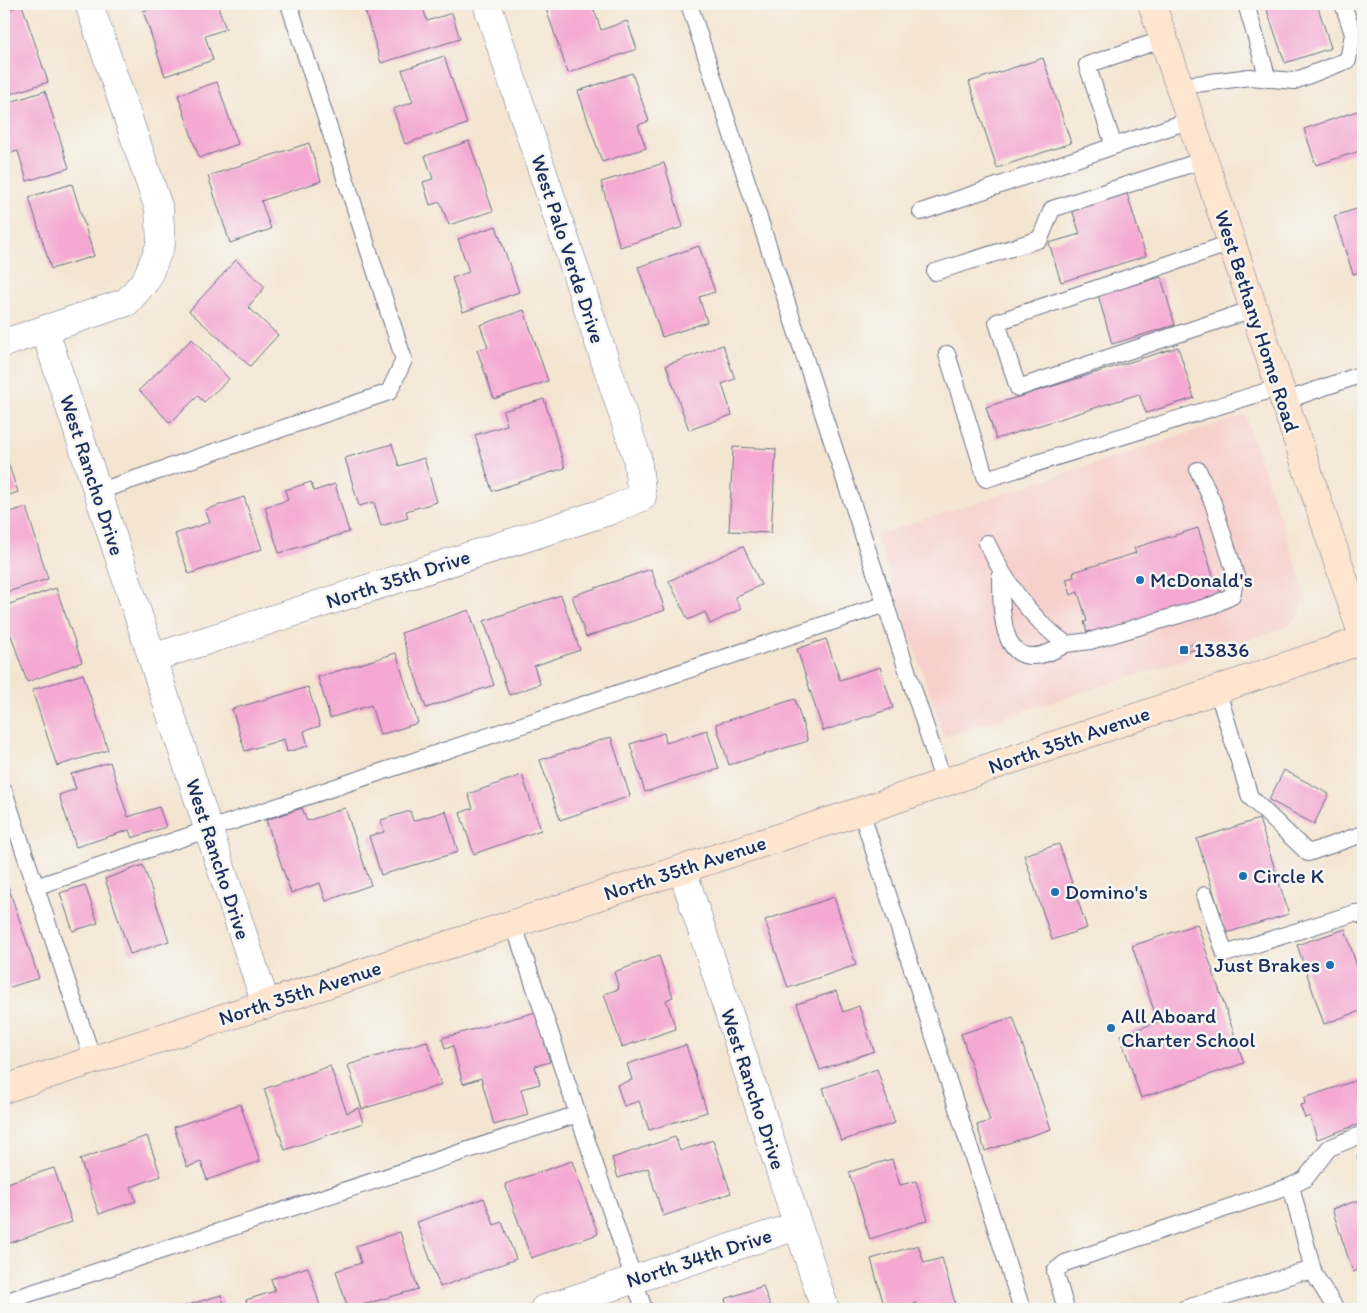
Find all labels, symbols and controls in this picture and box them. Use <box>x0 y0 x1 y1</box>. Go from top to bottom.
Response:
street label: West Palo Verde Drive <box>526 151 611 346</box>
street label: West Bethany Home Road <box>1210 207 1305 435</box>
street label: West Rancho Drive <box>55 391 130 558</box>
street label: North 35th Drive <box>323 543 473 614</box>
place label: McDonald's <box>1150 567 1253 592</box>
marker: McDonald's <box>1134 574 1146 586</box>
place label: 13836 <box>1194 637 1249 662</box>
marker: 13836 <box>1178 644 1190 656</box>
street label: North 35th Avenue <box>985 700 1153 779</box>
street label: West Rancho Drive <box>181 775 256 942</box>
street label: North 35th Avenue <box>600 829 769 906</box>
place label: Circle K <box>1253 863 1324 888</box>
marker: Circle K <box>1237 870 1249 882</box>
place label: Domino's <box>1065 879 1148 904</box>
marker: Domino's <box>1049 886 1061 898</box>
place label: Just Brakes <box>1214 952 1320 977</box>
street label: North 35th Avenue <box>215 954 384 1031</box>
marker: Just Brakes <box>1324 959 1336 971</box>
place label: All Aboard Charter School <box>1121 1003 1256 1052</box>
street label: West Rancho Drive <box>716 1005 791 1172</box>
marker: All Aboard Charter School <box>1105 1022 1117 1034</box>
street label: North 34th Drive <box>623 1222 775 1293</box>

